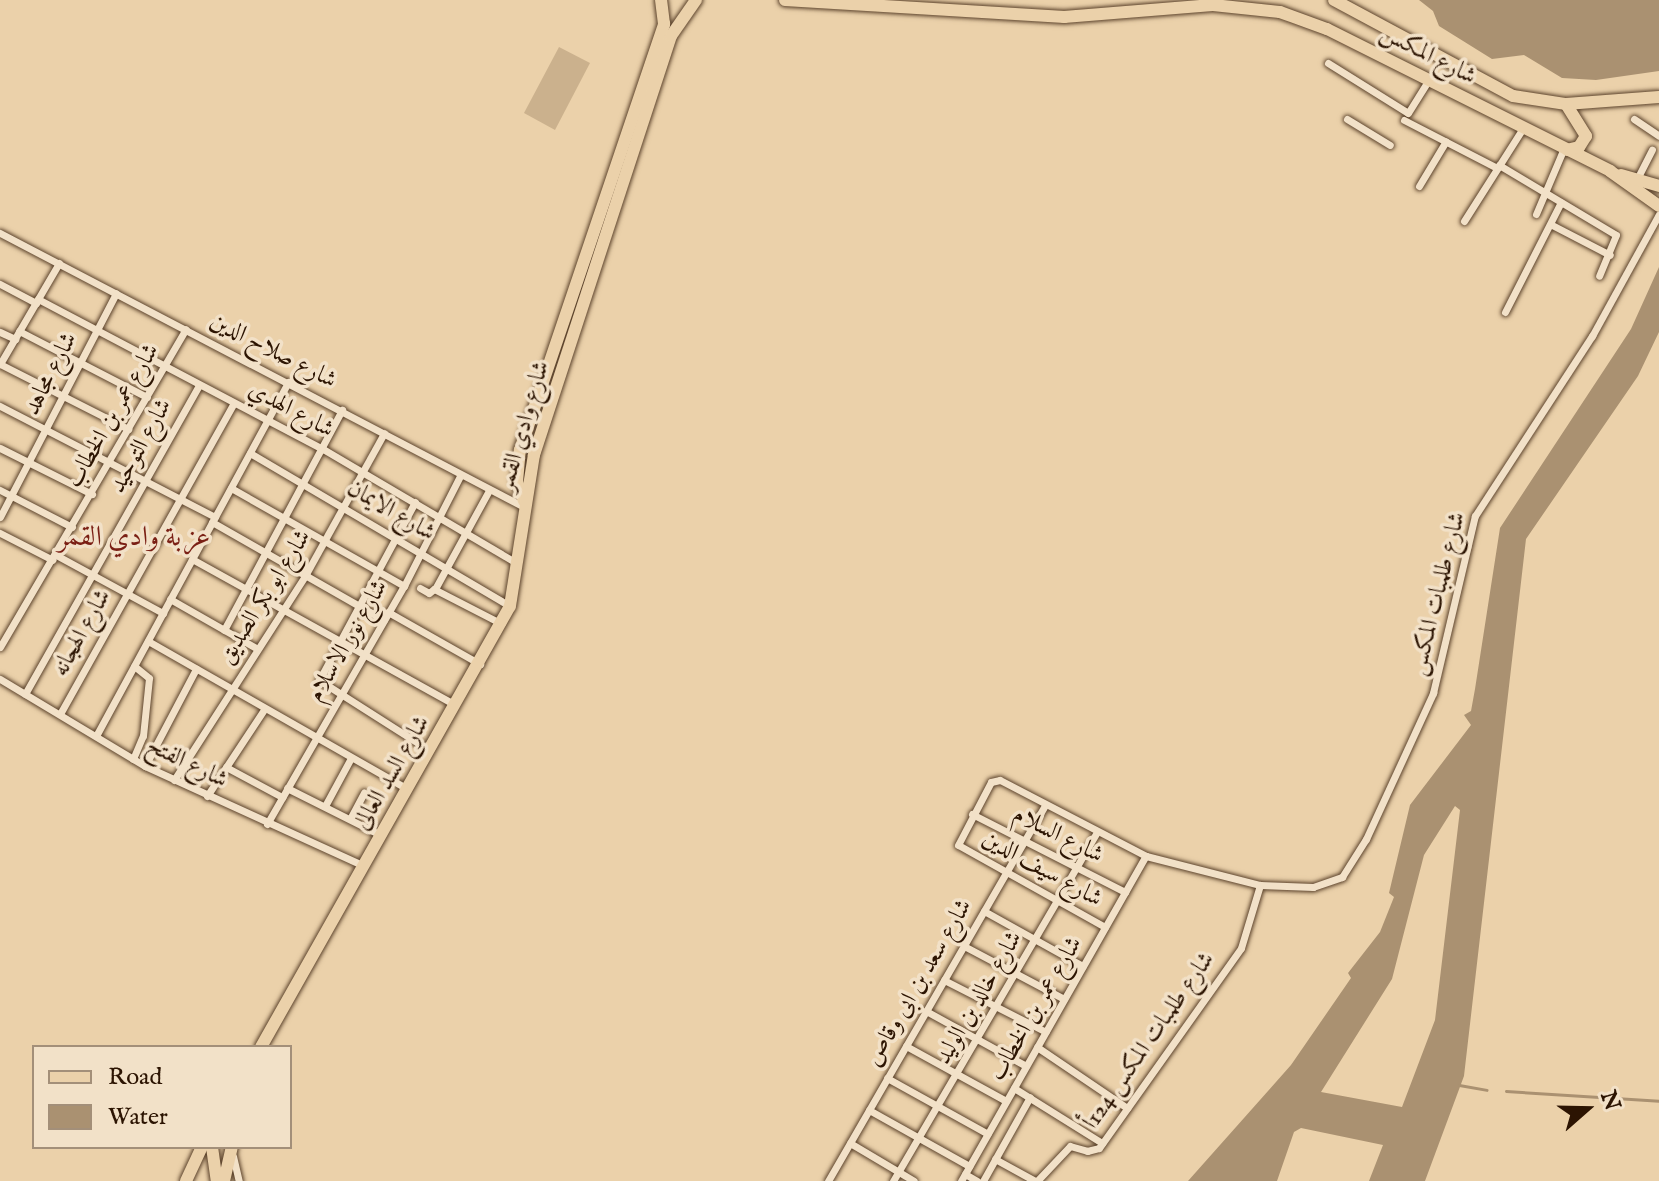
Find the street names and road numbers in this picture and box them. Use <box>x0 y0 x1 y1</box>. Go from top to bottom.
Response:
street label: شارع المكس <box>1375 19 1481 91</box>
street label: شارع صلاح الدين <box>205 307 341 395</box>
street label: شارع مجاهد <box>18 328 84 420</box>
street label: شارع عمر بن الخطاب <box>60 339 166 493</box>
street label: شارع وادي القمر <box>492 358 556 494</box>
street label: شارع الهدي <box>243 375 339 445</box>
street label: شارع التوحيد <box>103 394 179 498</box>
street label: شارع الايمان <box>342 474 440 548</box>
street label: شارع طلمبات المكس <box>1404 509 1472 679</box>
street label: شارع ابو بكر الصديق <box>212 524 318 670</box>
street label: شارع نور الاسلام <box>301 575 395 707</box>
street label: شارع الهجانه <box>46 584 118 682</box>
street label: شارع السد العالى <box>348 711 436 835</box>
street label: شارع الفتح <box>142 731 232 795</box>
street label: شارع السلام <box>1008 800 1108 870</box>
street label: شارع سيف الدين <box>977 824 1107 914</box>
street label: شارع سعد بن ابى وقاص <box>859 894 979 1072</box>
street label: شارع خالد بن الوليد <box>929 926 1029 1070</box>
street label: شارع عمر بن الخطاب <box>983 932 1089 1086</box>
street label: شارع طلمبات المكس 124أ <box>1077 947 1221 1135</box>

